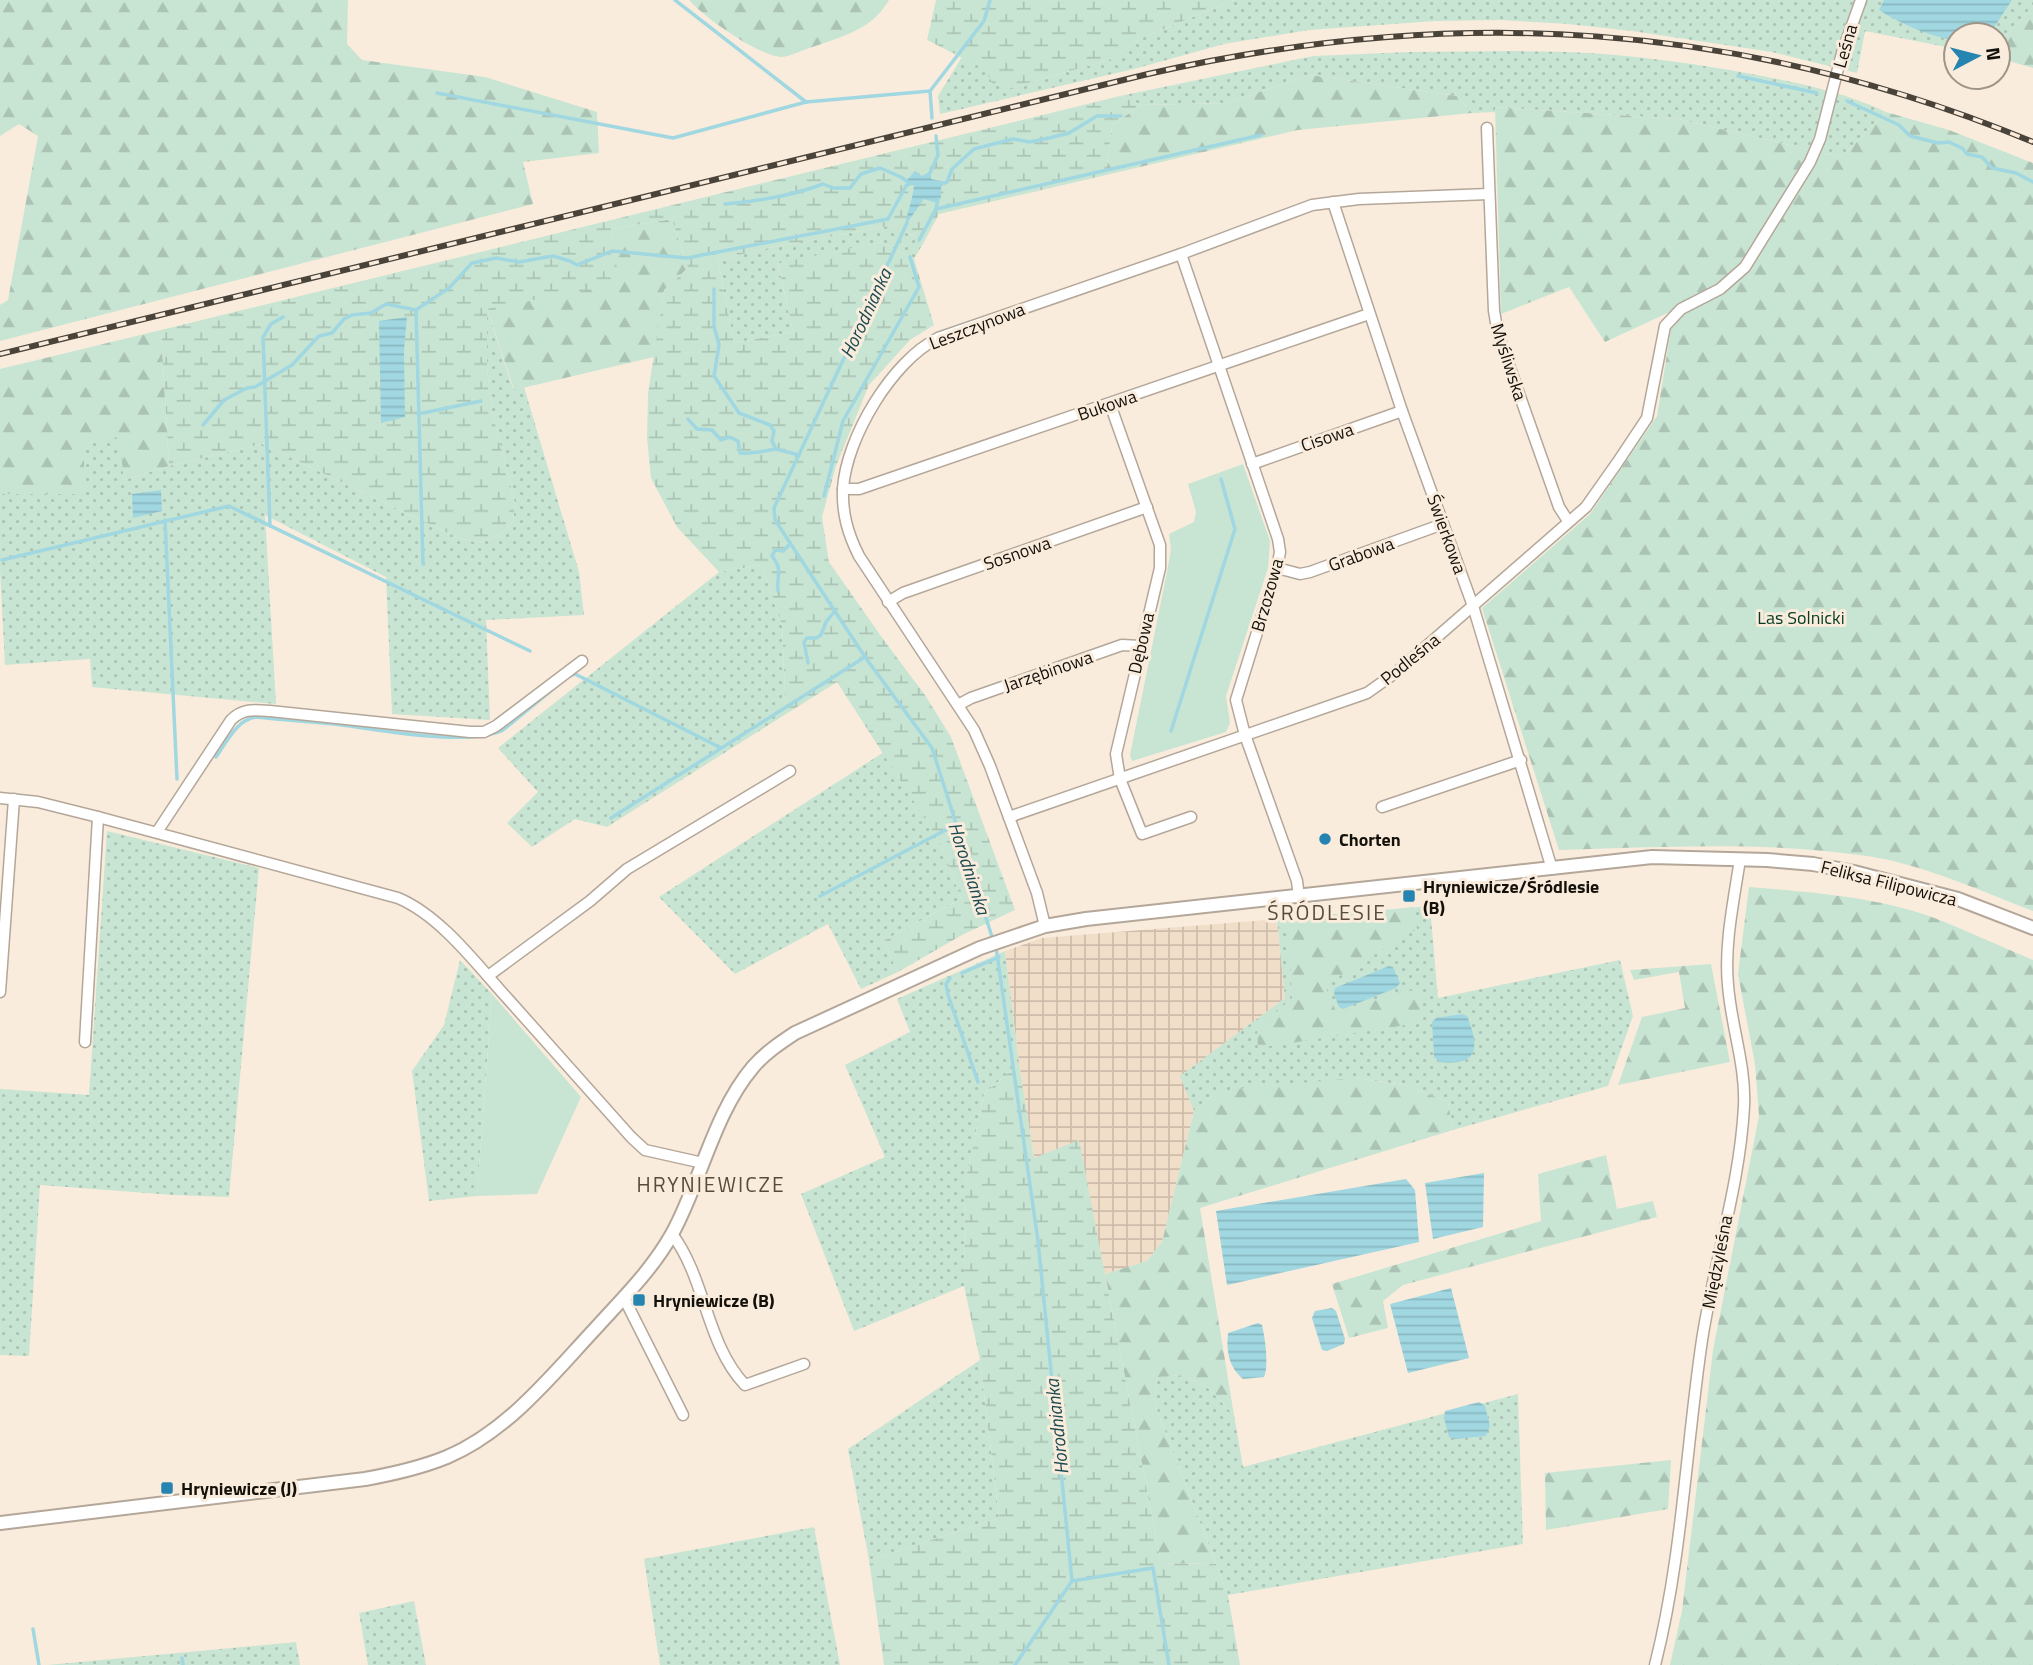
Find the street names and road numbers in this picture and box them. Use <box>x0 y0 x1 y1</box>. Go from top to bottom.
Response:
street label: Leśna <box>1826 21 1864 71</box>
street label: Leszczynowa <box>925 295 1029 357</box>
street label: Myśliwska <box>1484 320 1534 404</box>
street label: Bukowa <box>1074 382 1140 428</box>
street label: Cisowa <box>1297 415 1357 459</box>
street label: Świerkowa <box>1420 490 1474 578</box>
street label: Sosnowa <box>980 529 1054 577</box>
street label: Grabowa <box>1324 530 1398 578</box>
street label: Brzozowa <box>1244 555 1290 635</box>
street label: Dębowa <box>1121 610 1161 676</box>
street label: Podleśna <box>1374 627 1446 691</box>
street label: Jarzębinowa <box>1000 643 1096 699</box>
street label: Feliksa Filipowicza <box>1818 853 1960 913</box>
street label: Międzyleśna <box>1695 1213 1739 1311</box>

